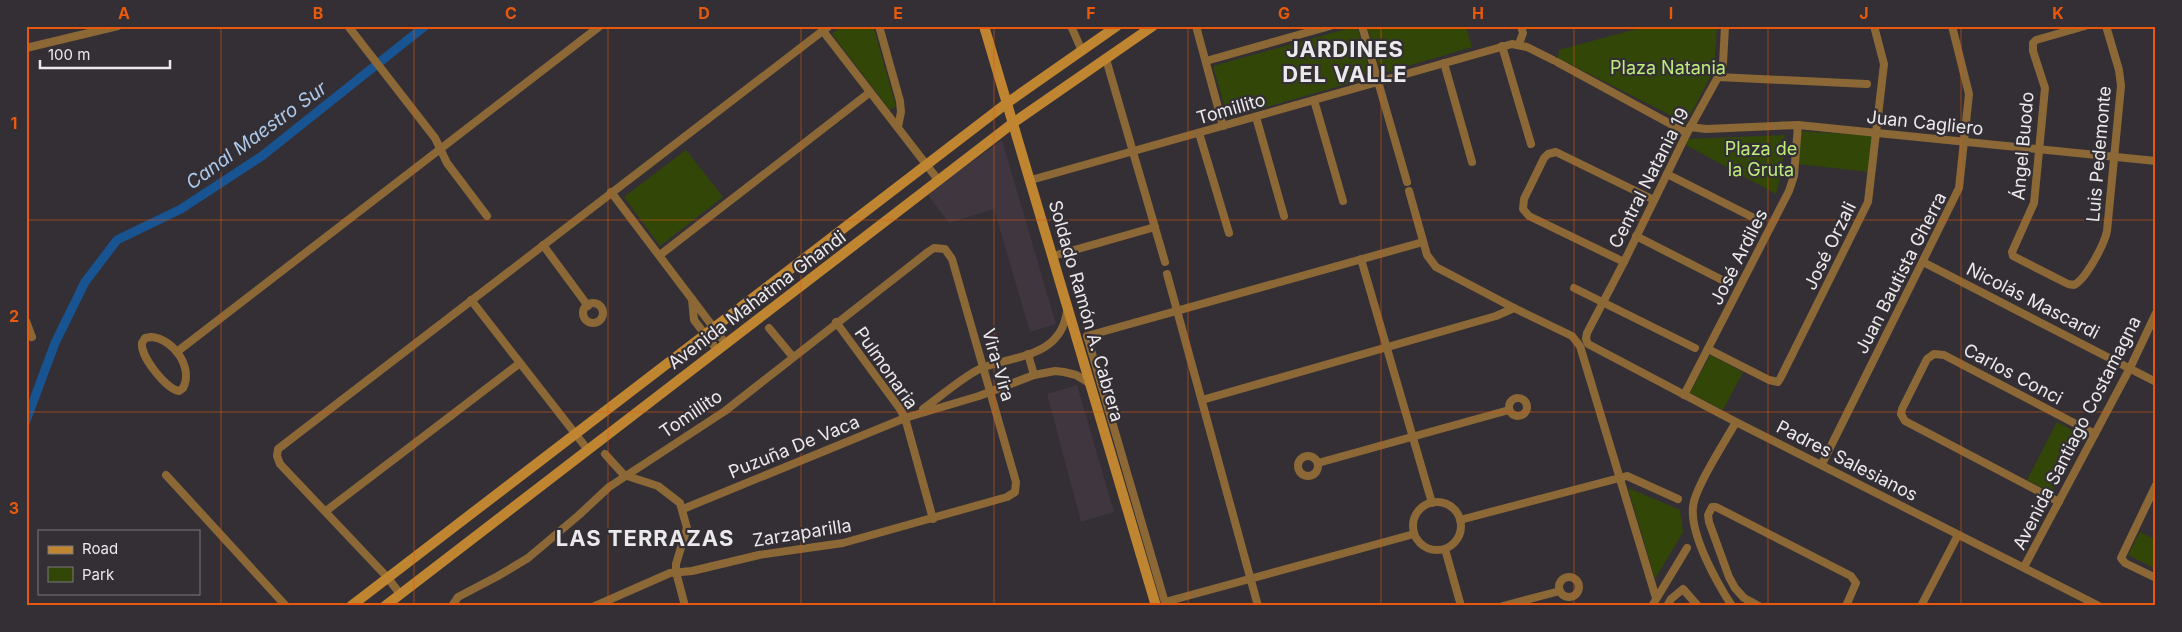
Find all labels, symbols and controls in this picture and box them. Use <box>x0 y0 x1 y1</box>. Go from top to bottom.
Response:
text: A <box>118 3 130 23</box>
text: B <box>313 3 323 23</box>
text: C <box>505 3 517 23</box>
text: D <box>698 3 710 23</box>
text: E <box>893 3 903 23</box>
text: F <box>1086 3 1096 23</box>
text: G <box>1278 3 1290 23</box>
text: H <box>1472 3 1484 23</box>
text: I <box>1669 3 1673 23</box>
text: J <box>1859 3 1869 23</box>
text: K <box>2052 3 2064 23</box>
district label: JARDINES DEL VALLE <box>1282 36 1408 87</box>
scale bar <box>40 38 170 70</box>
text: 100 m <box>48 45 90 64</box>
park label: Plaza Natania <box>1610 57 1726 78</box>
water label: Canal Maestro Sur <box>181 76 332 194</box>
street label: Luis Pedemonte <box>2082 85 2115 223</box>
street label: Tomillito <box>1194 89 1268 128</box>
street label: Ángel Buodo <box>2006 91 2038 201</box>
street label: Central Natania 19 <box>1604 104 1693 252</box>
street label: Juan Cagliero <box>1866 106 1985 139</box>
text: 1 <box>11 113 17 133</box>
park label: Plaza de la Gruta <box>1725 138 1797 180</box>
street label: Juan Bautista Gherra <box>1851 188 1950 357</box>
street label: Soldado Ramón A. Cabrera <box>1045 198 1128 424</box>
street label: José Orzali <box>1799 198 1860 293</box>
street label: José Ardiles <box>1705 205 1772 308</box>
street label: Avenida Mahatma Ghandi <box>664 226 850 373</box>
street label: Nicolás Mascardi <box>1963 258 2103 343</box>
text: 2 <box>9 306 19 326</box>
street label: Avenida Santiago Costamagna <box>2008 312 2145 553</box>
street label: Pulmonaria <box>850 323 922 413</box>
street label: Vira-Vira <box>978 326 1019 404</box>
street label: Carlos Conci <box>1960 339 2066 408</box>
street label: Tomillito <box>656 385 726 442</box>
street label: Puzuña De Vaca <box>725 411 862 482</box>
street label: Padres Salesianos <box>1773 416 1921 505</box>
text: 3 <box>9 498 19 518</box>
street label: Zarzaparilla <box>751 514 853 551</box>
district label: LAS TERRAZAS <box>556 525 734 551</box>
legend <box>38 530 200 594</box>
text: Road <box>82 539 118 558</box>
text: Park <box>82 565 115 584</box>

